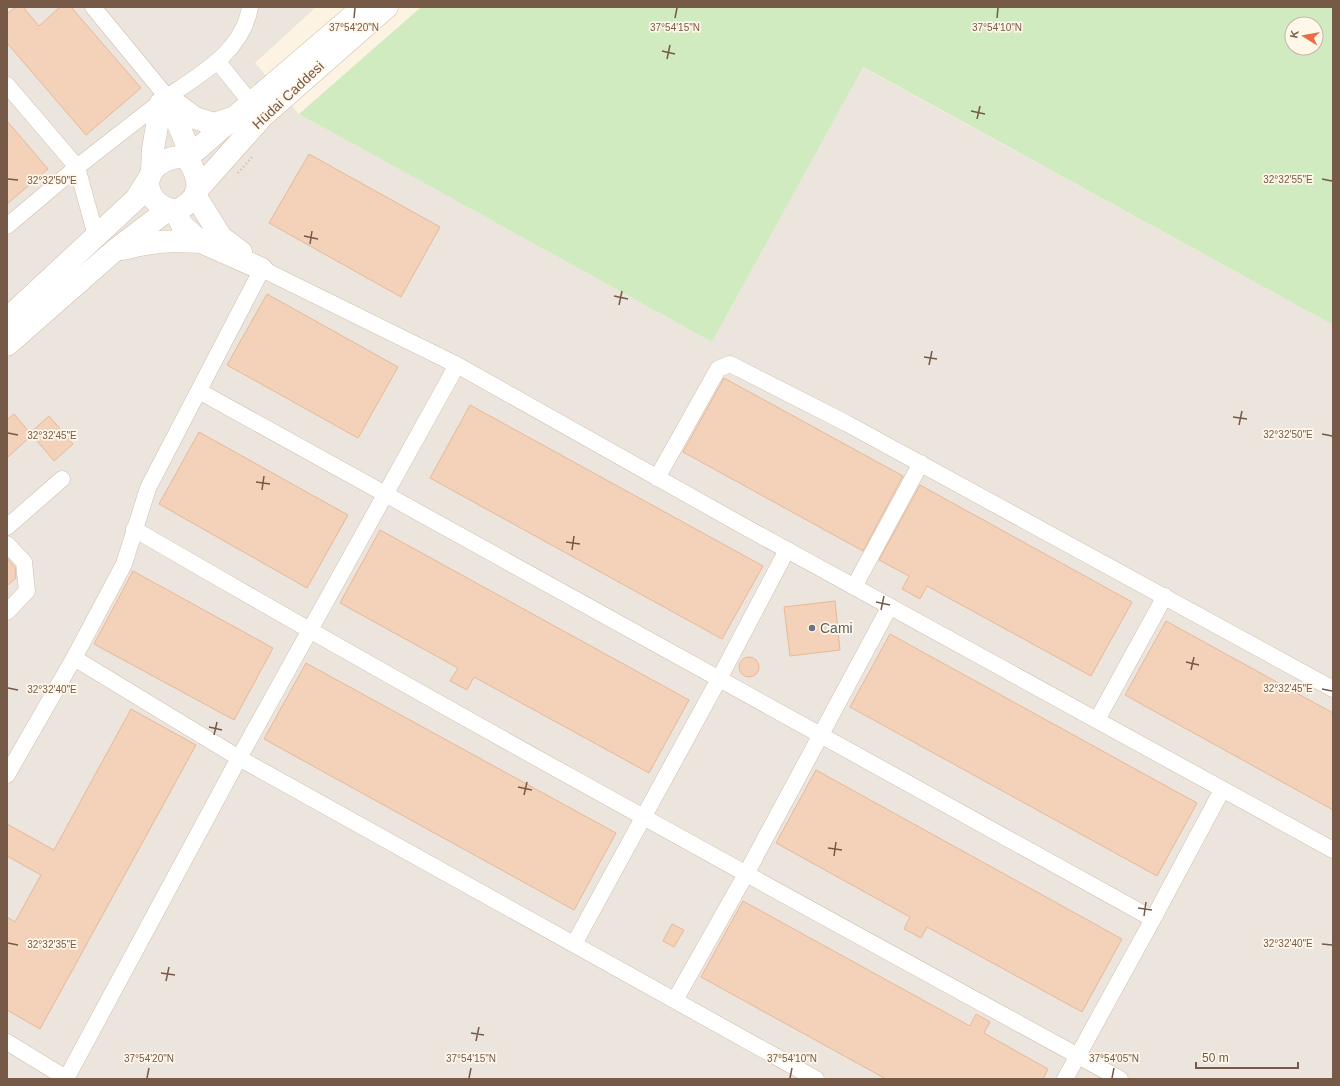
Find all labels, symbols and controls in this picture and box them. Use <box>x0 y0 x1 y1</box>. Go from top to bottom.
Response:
north arrow <box>1284 16 1324 56</box>
text: 37°54'20"N <box>329 22 379 33</box>
text: 37°54'15"N <box>650 22 700 33</box>
text: 37°54'10"N <box>972 22 1022 33</box>
text: K <box>1288 29 1301 39</box>
street label: Hüdai Caddesi <box>249 58 327 132</box>
text: 32°32'55"E <box>1263 174 1313 185</box>
text: 32°32'50"E <box>27 175 77 186</box>
text: 32°32'50"E <box>1263 429 1313 440</box>
text: 32°32'45"E <box>27 430 77 441</box>
place label: Cami <box>820 620 853 636</box>
marker: Cami <box>807 623 817 633</box>
text: 32°32'45"E <box>1263 683 1313 694</box>
text: 32°32'40"E <box>27 684 77 695</box>
text: 32°32'40"E <box>1263 938 1313 949</box>
text: 32°32'35"E <box>27 939 77 950</box>
scale bar <box>1196 1044 1298 1070</box>
text: 50 m <box>1202 1051 1229 1065</box>
text: 37°54'20"N <box>124 1053 174 1064</box>
text: 37°54'15"N <box>446 1053 496 1064</box>
text: 37°54'10"N <box>767 1053 817 1064</box>
text: 37°54'05"N <box>1089 1053 1139 1064</box>

